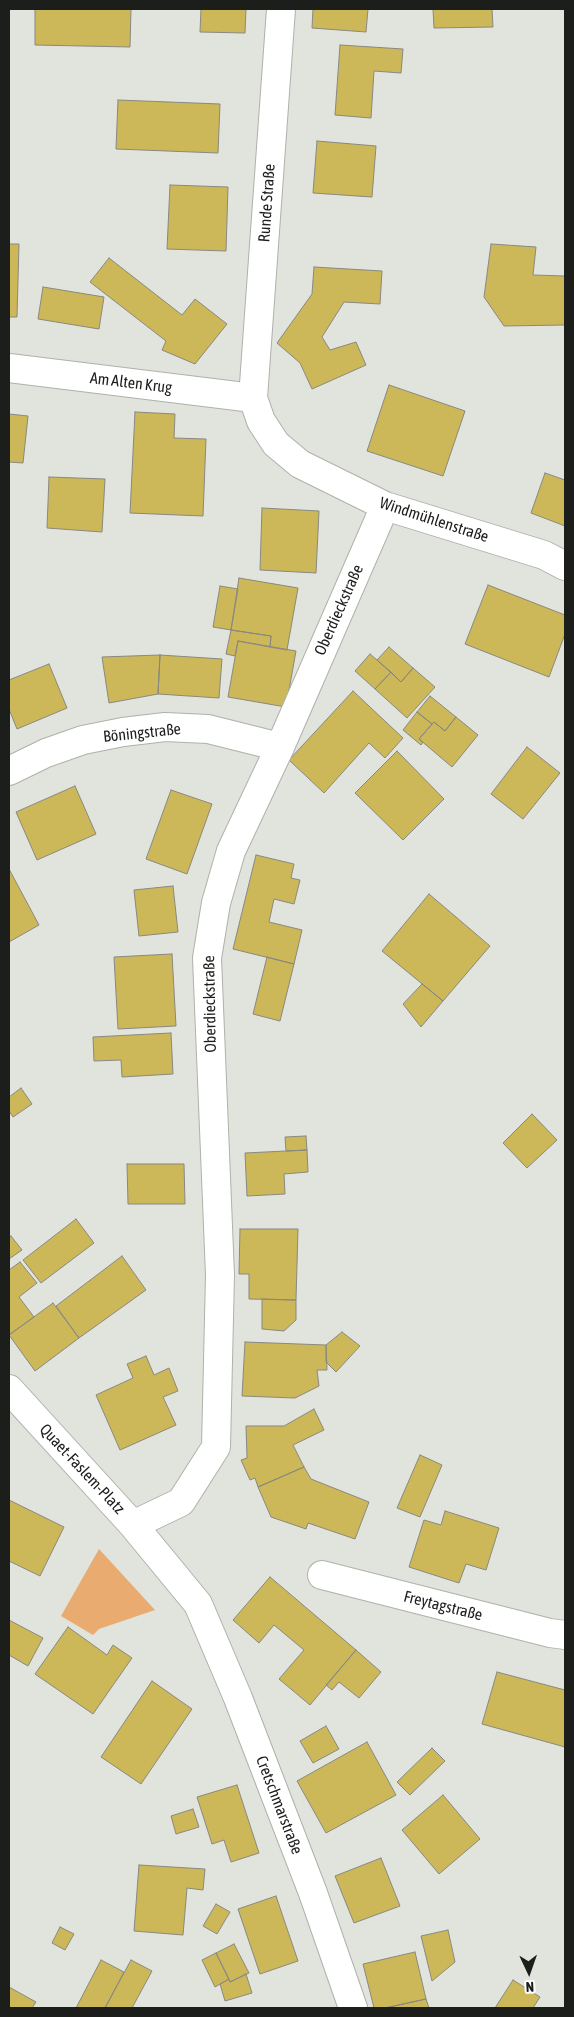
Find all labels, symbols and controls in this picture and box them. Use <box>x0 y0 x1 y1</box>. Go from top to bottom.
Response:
street label: Runde Straße <box>255 163 279 243</box>
street label: Am Alten Krug <box>89 368 173 398</box>
street label: Windmühlenstraße <box>377 493 491 547</box>
street label: Oberdieckstraße <box>310 562 368 658</box>
street label: Böningstraße <box>102 719 182 747</box>
street label: Oberdieckstraße <box>200 955 220 1053</box>
street label: Quaet-Faslem-Platz <box>35 1420 129 1518</box>
street label: Freytagstraße <box>402 1587 484 1625</box>
street label: Cretschmarstraße <box>251 1753 307 1857</box>
north arrow <box>504 1947 554 1997</box>
text: N <box>525 1979 534 1995</box>

